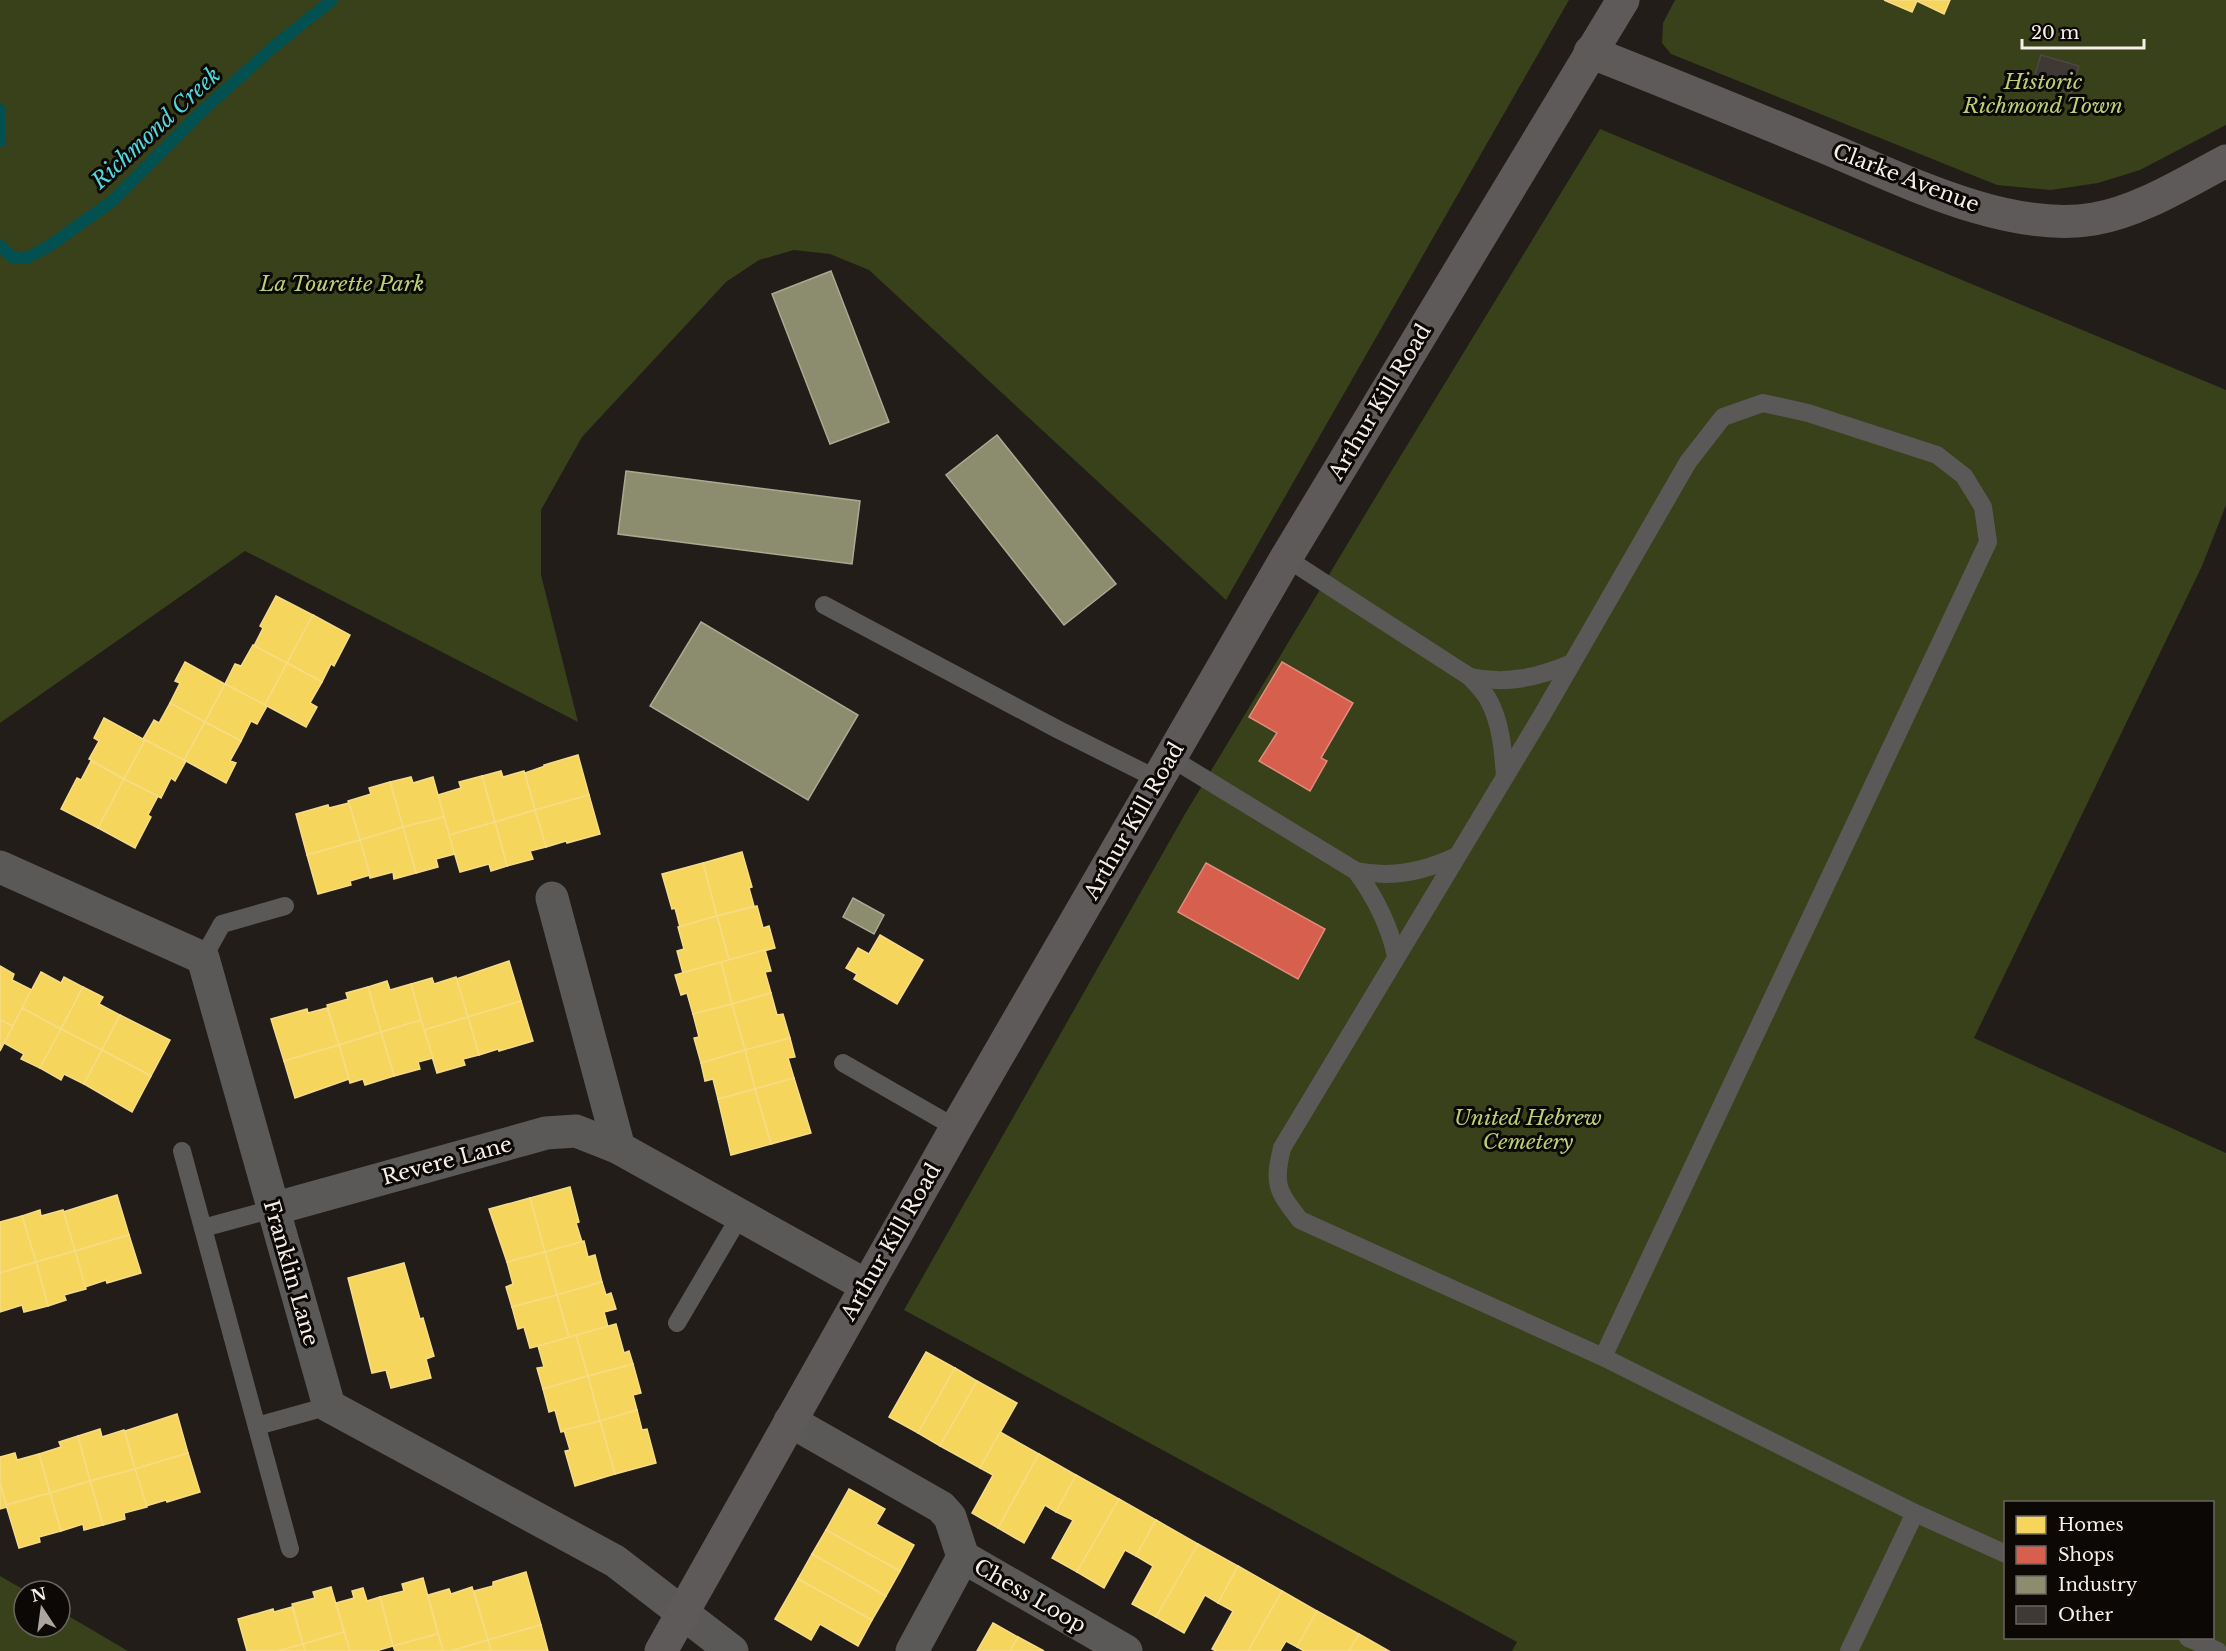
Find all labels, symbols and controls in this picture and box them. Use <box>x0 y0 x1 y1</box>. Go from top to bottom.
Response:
scale bar <box>2022 12 2144 50</box>
text: 20 m <box>2031 22 2079 44</box>
water label: Richmond Creek <box>85 61 226 195</box>
park label: Historic Richmond Town <box>1962 69 2123 119</box>
street label: Clarke Avenue <box>1829 138 1983 218</box>
park label: La Tourette Park <box>259 271 424 297</box>
street label: Arthur Kill Road <box>1323 319 1437 486</box>
street label: Arthur Kill Road <box>1078 738 1190 905</box>
park label: United Hebrew Cemetery <box>1454 1105 1602 1155</box>
street label: Revere Lane <box>379 1131 515 1191</box>
street label: Arthur Kill Road <box>835 1159 947 1326</box>
street label: Franklin Lane <box>258 1197 324 1349</box>
legend <box>2004 1501 2214 1639</box>
text: Homes <box>2058 1514 2124 1536</box>
text: Shops <box>2058 1544 2114 1566</box>
street label: Chess Loop <box>969 1553 1091 1639</box>
text: Industry <box>2058 1574 2138 1596</box>
north arrow <box>12 1579 72 1639</box>
text: N <box>29 1583 48 1606</box>
text: Other <box>2058 1604 2114 1626</box>

